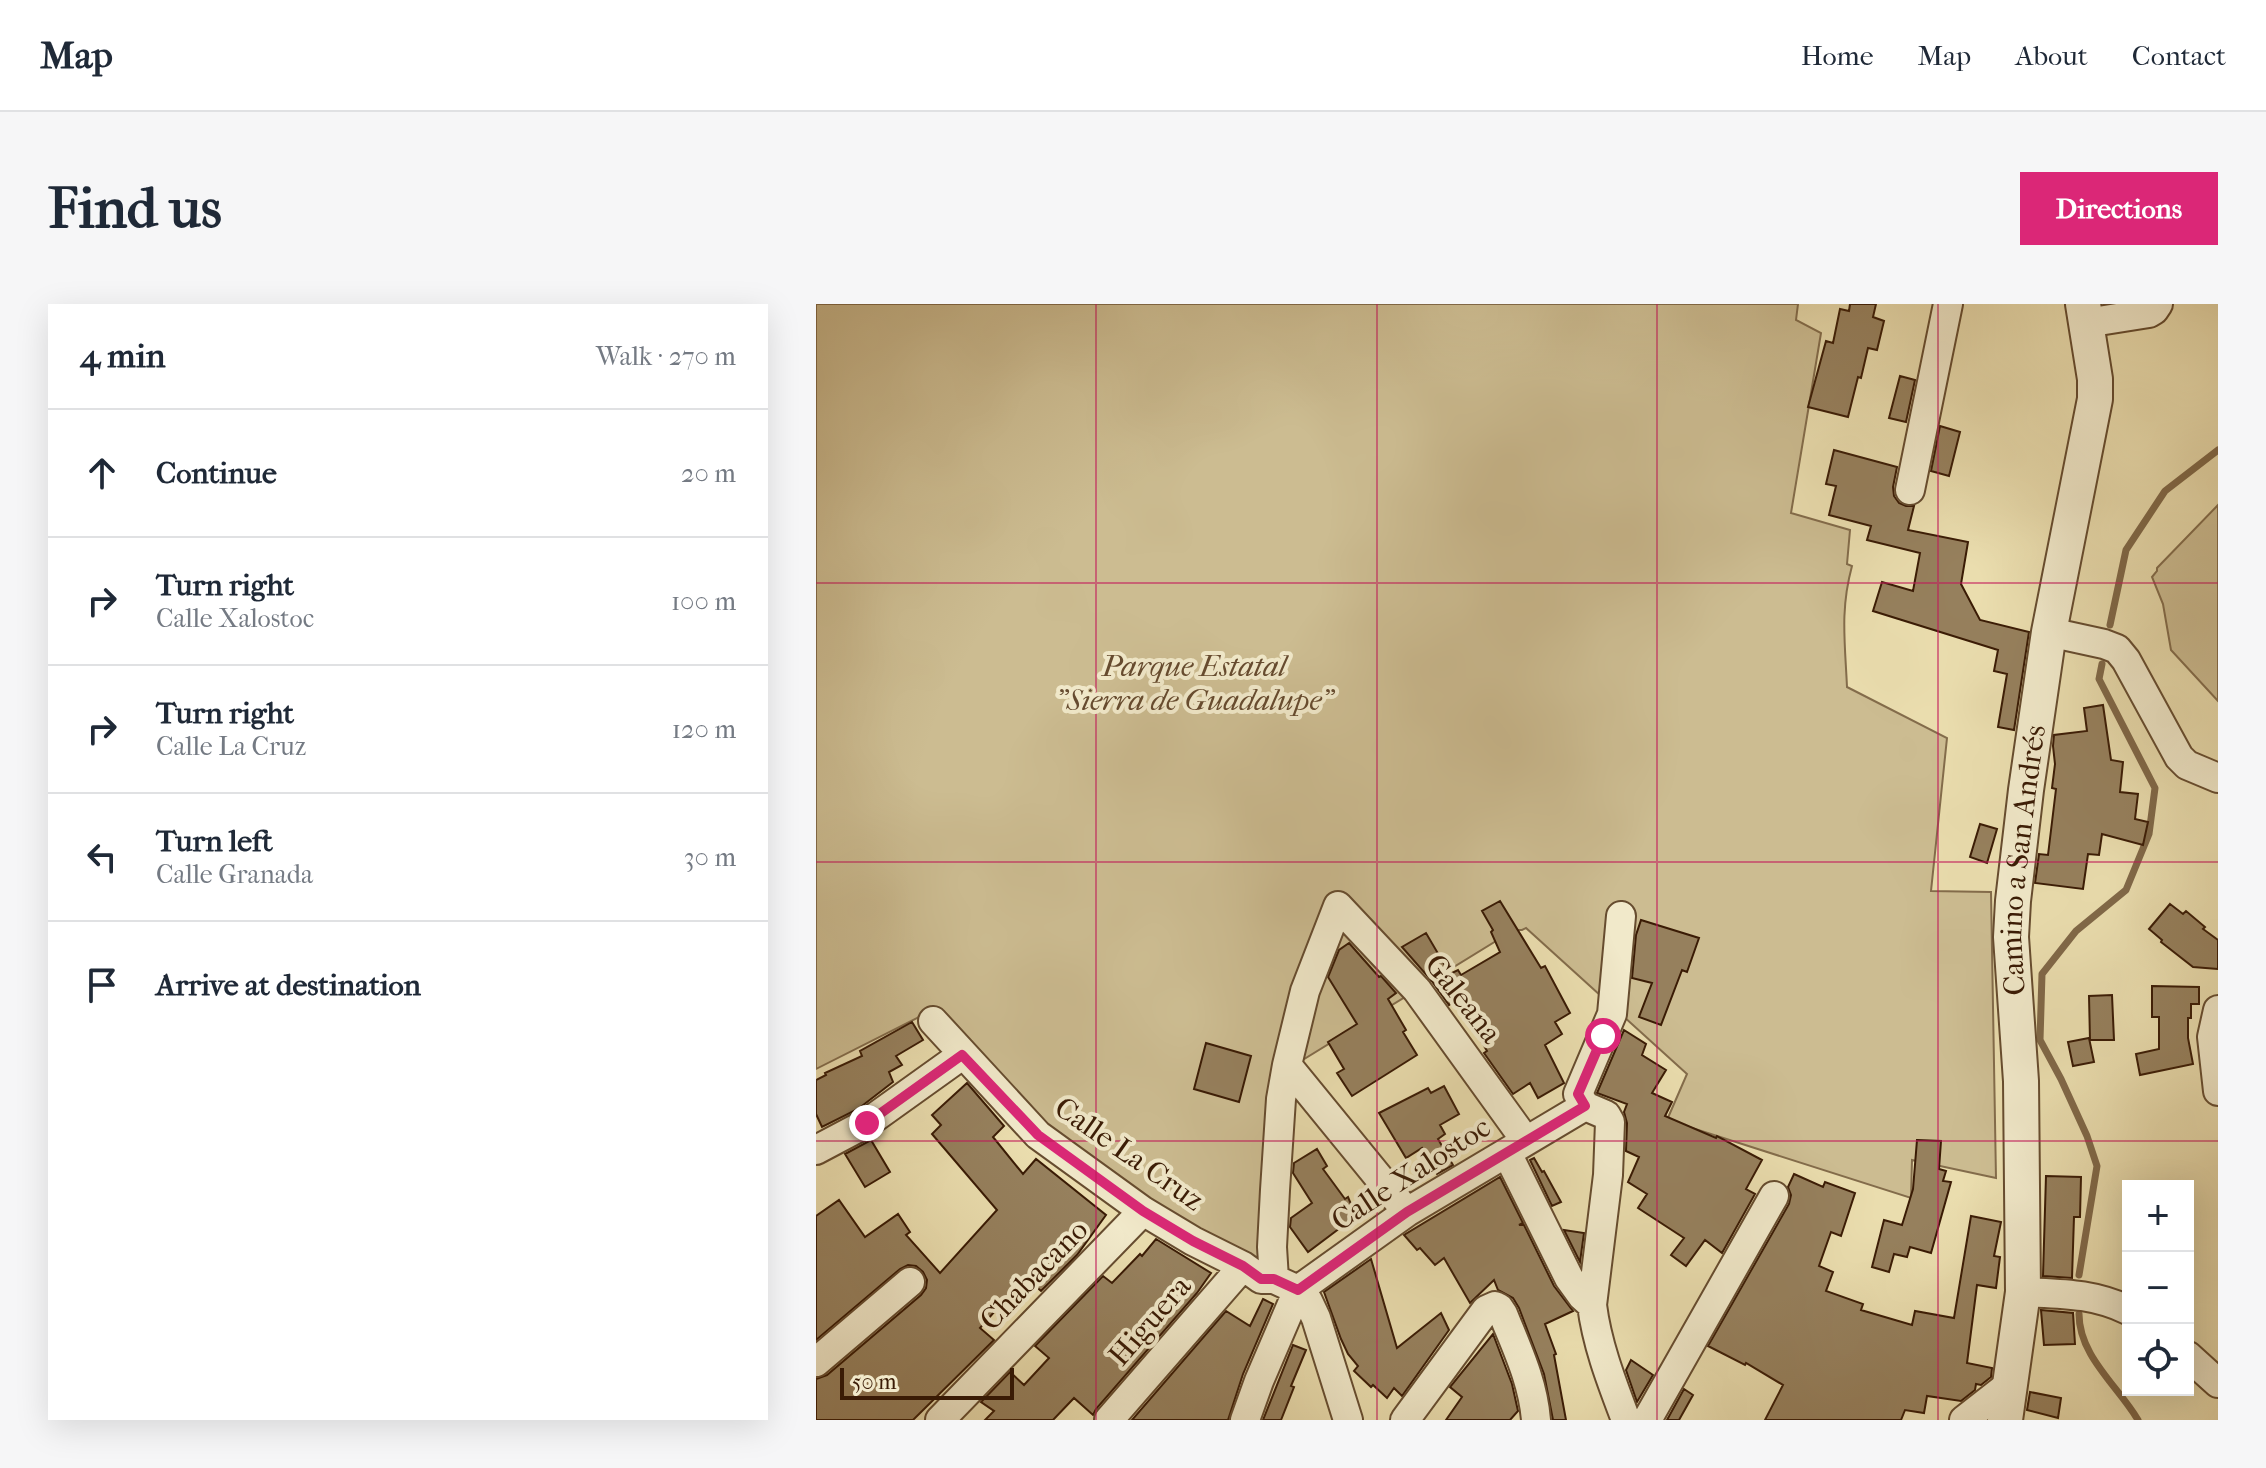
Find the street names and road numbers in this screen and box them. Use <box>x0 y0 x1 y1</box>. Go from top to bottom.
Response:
street label: Camino a San Andrés <box>1994 723 2053 997</box>
street label: Galeana <box>1417 948 1509 1051</box>
street label: Calle La Cruz <box>1048 1090 1210 1218</box>
street label: Calle Xalostoc <box>1325 1110 1497 1238</box>
street label: Chabacano <box>973 1212 1095 1338</box>
street label: Higuera <box>1102 1268 1199 1373</box>

